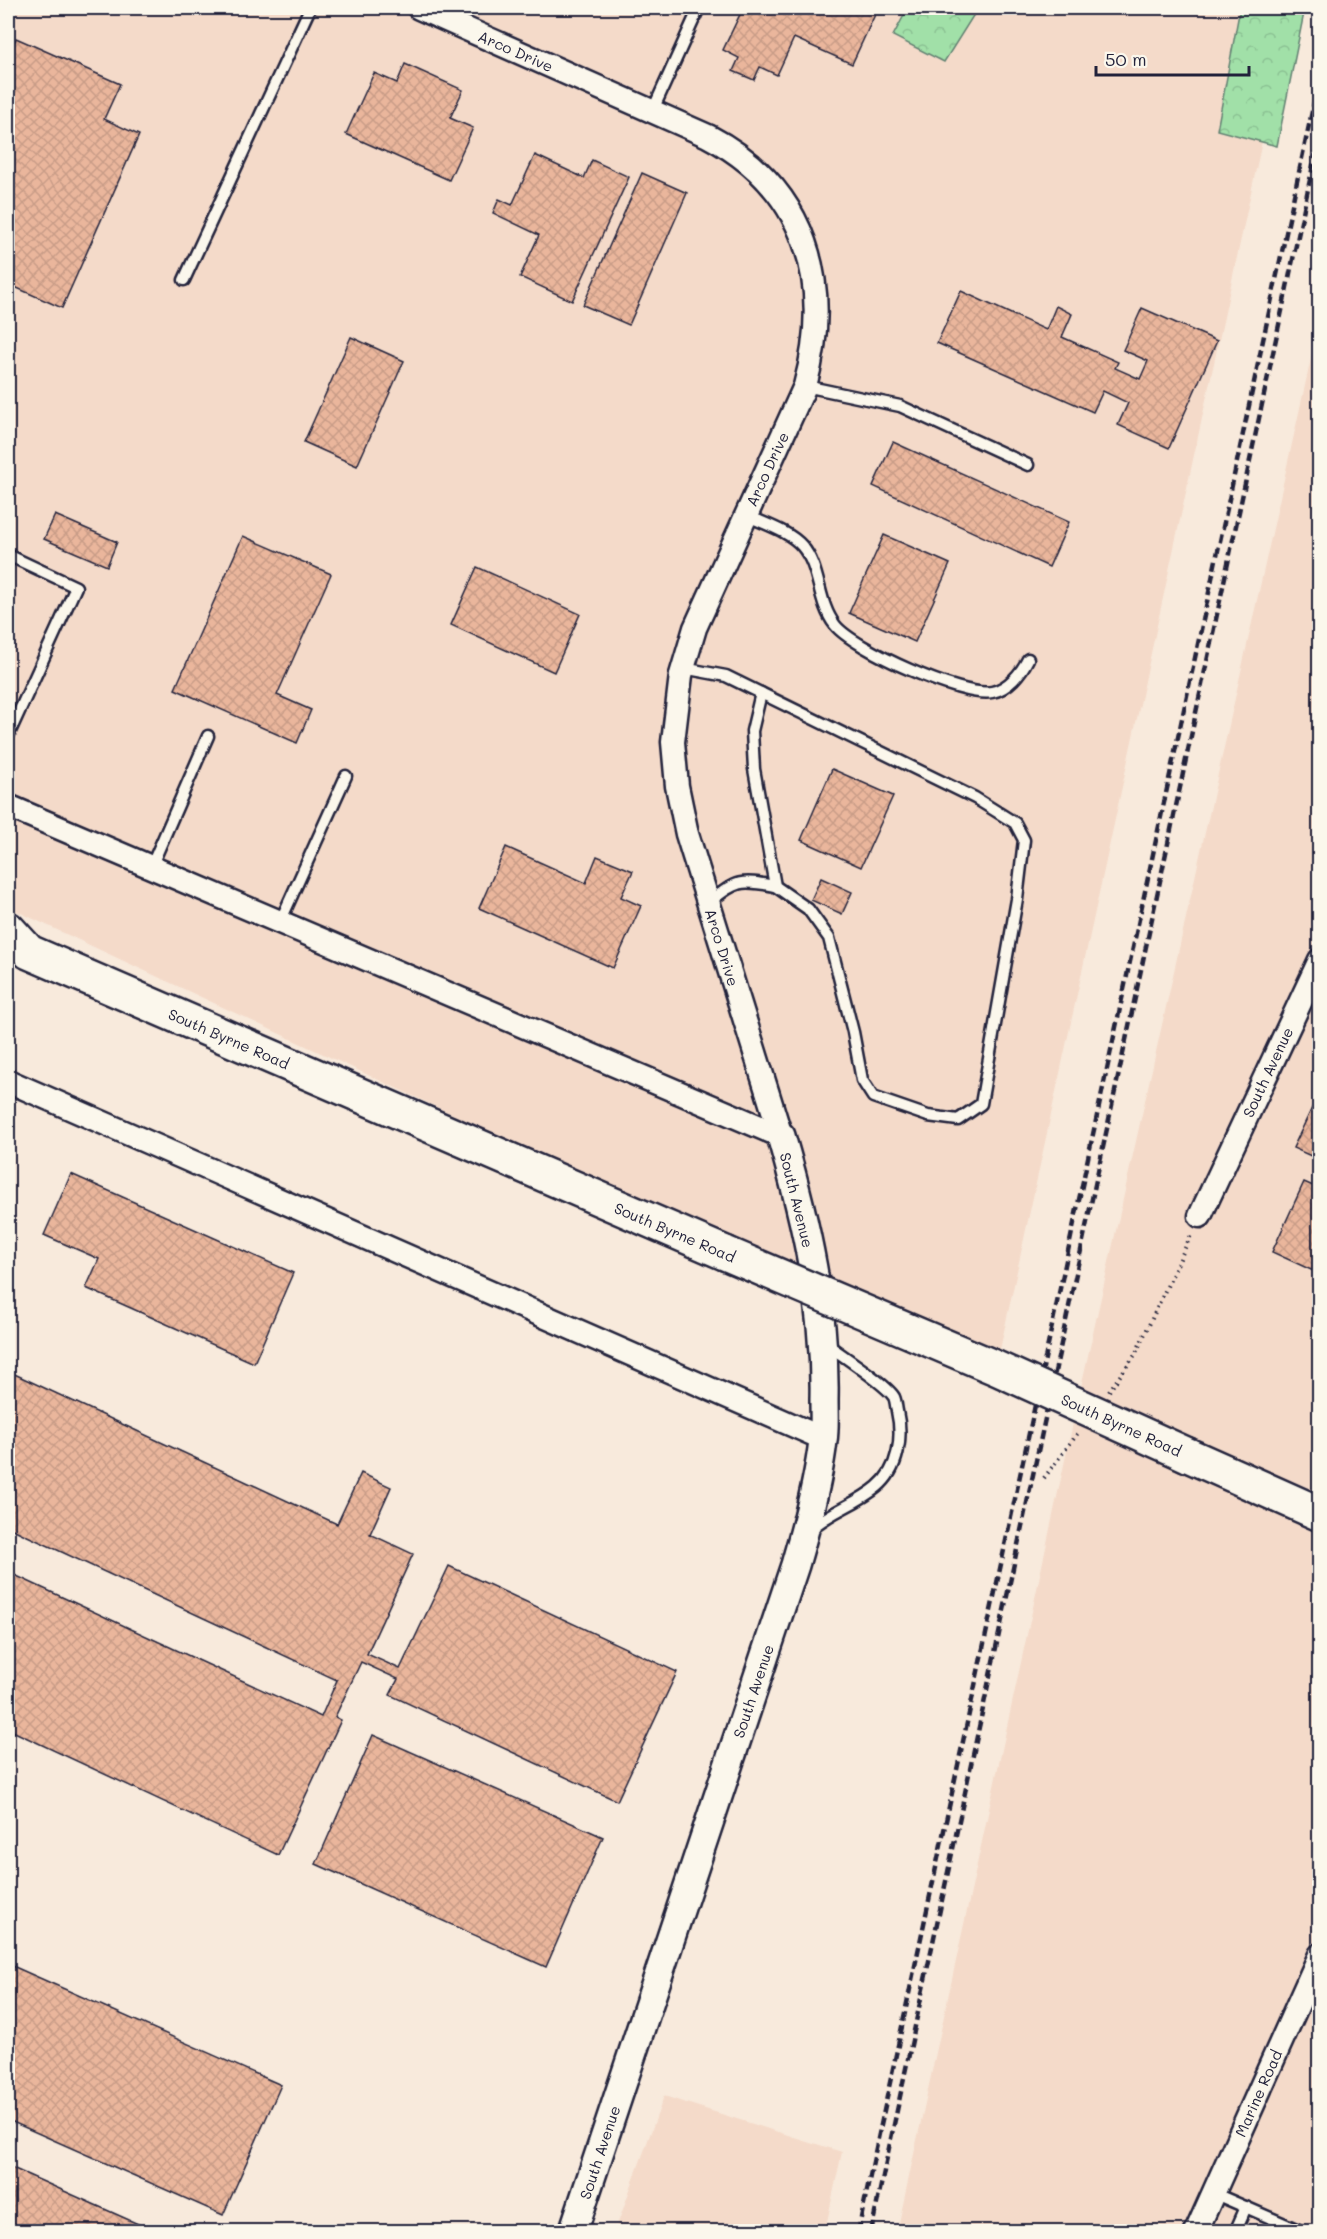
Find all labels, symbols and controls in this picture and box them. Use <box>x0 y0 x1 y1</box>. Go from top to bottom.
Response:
street label: Arco Drive <box>475 26 557 76</box>
scale bar <box>1096 39 1249 77</box>
text: 50 m <box>1105 47 1147 71</box>
street label: Arco Drive <box>741 428 793 510</box>
street label: Arco Drive <box>701 906 744 988</box>
street label: South Byrne Road <box>165 1003 293 1073</box>
street label: South Avenue <box>1238 1024 1297 1120</box>
street label: South Avenue <box>776 1150 818 1250</box>
street label: South Byrne Road <box>611 1197 739 1267</box>
street label: South Byrne Road <box>1058 1389 1185 1461</box>
street label: South Avenue <box>728 1642 778 1741</box>
street label: Marine Road <box>1230 2047 1286 2140</box>
street label: South Avenue <box>575 2103 624 2202</box>

